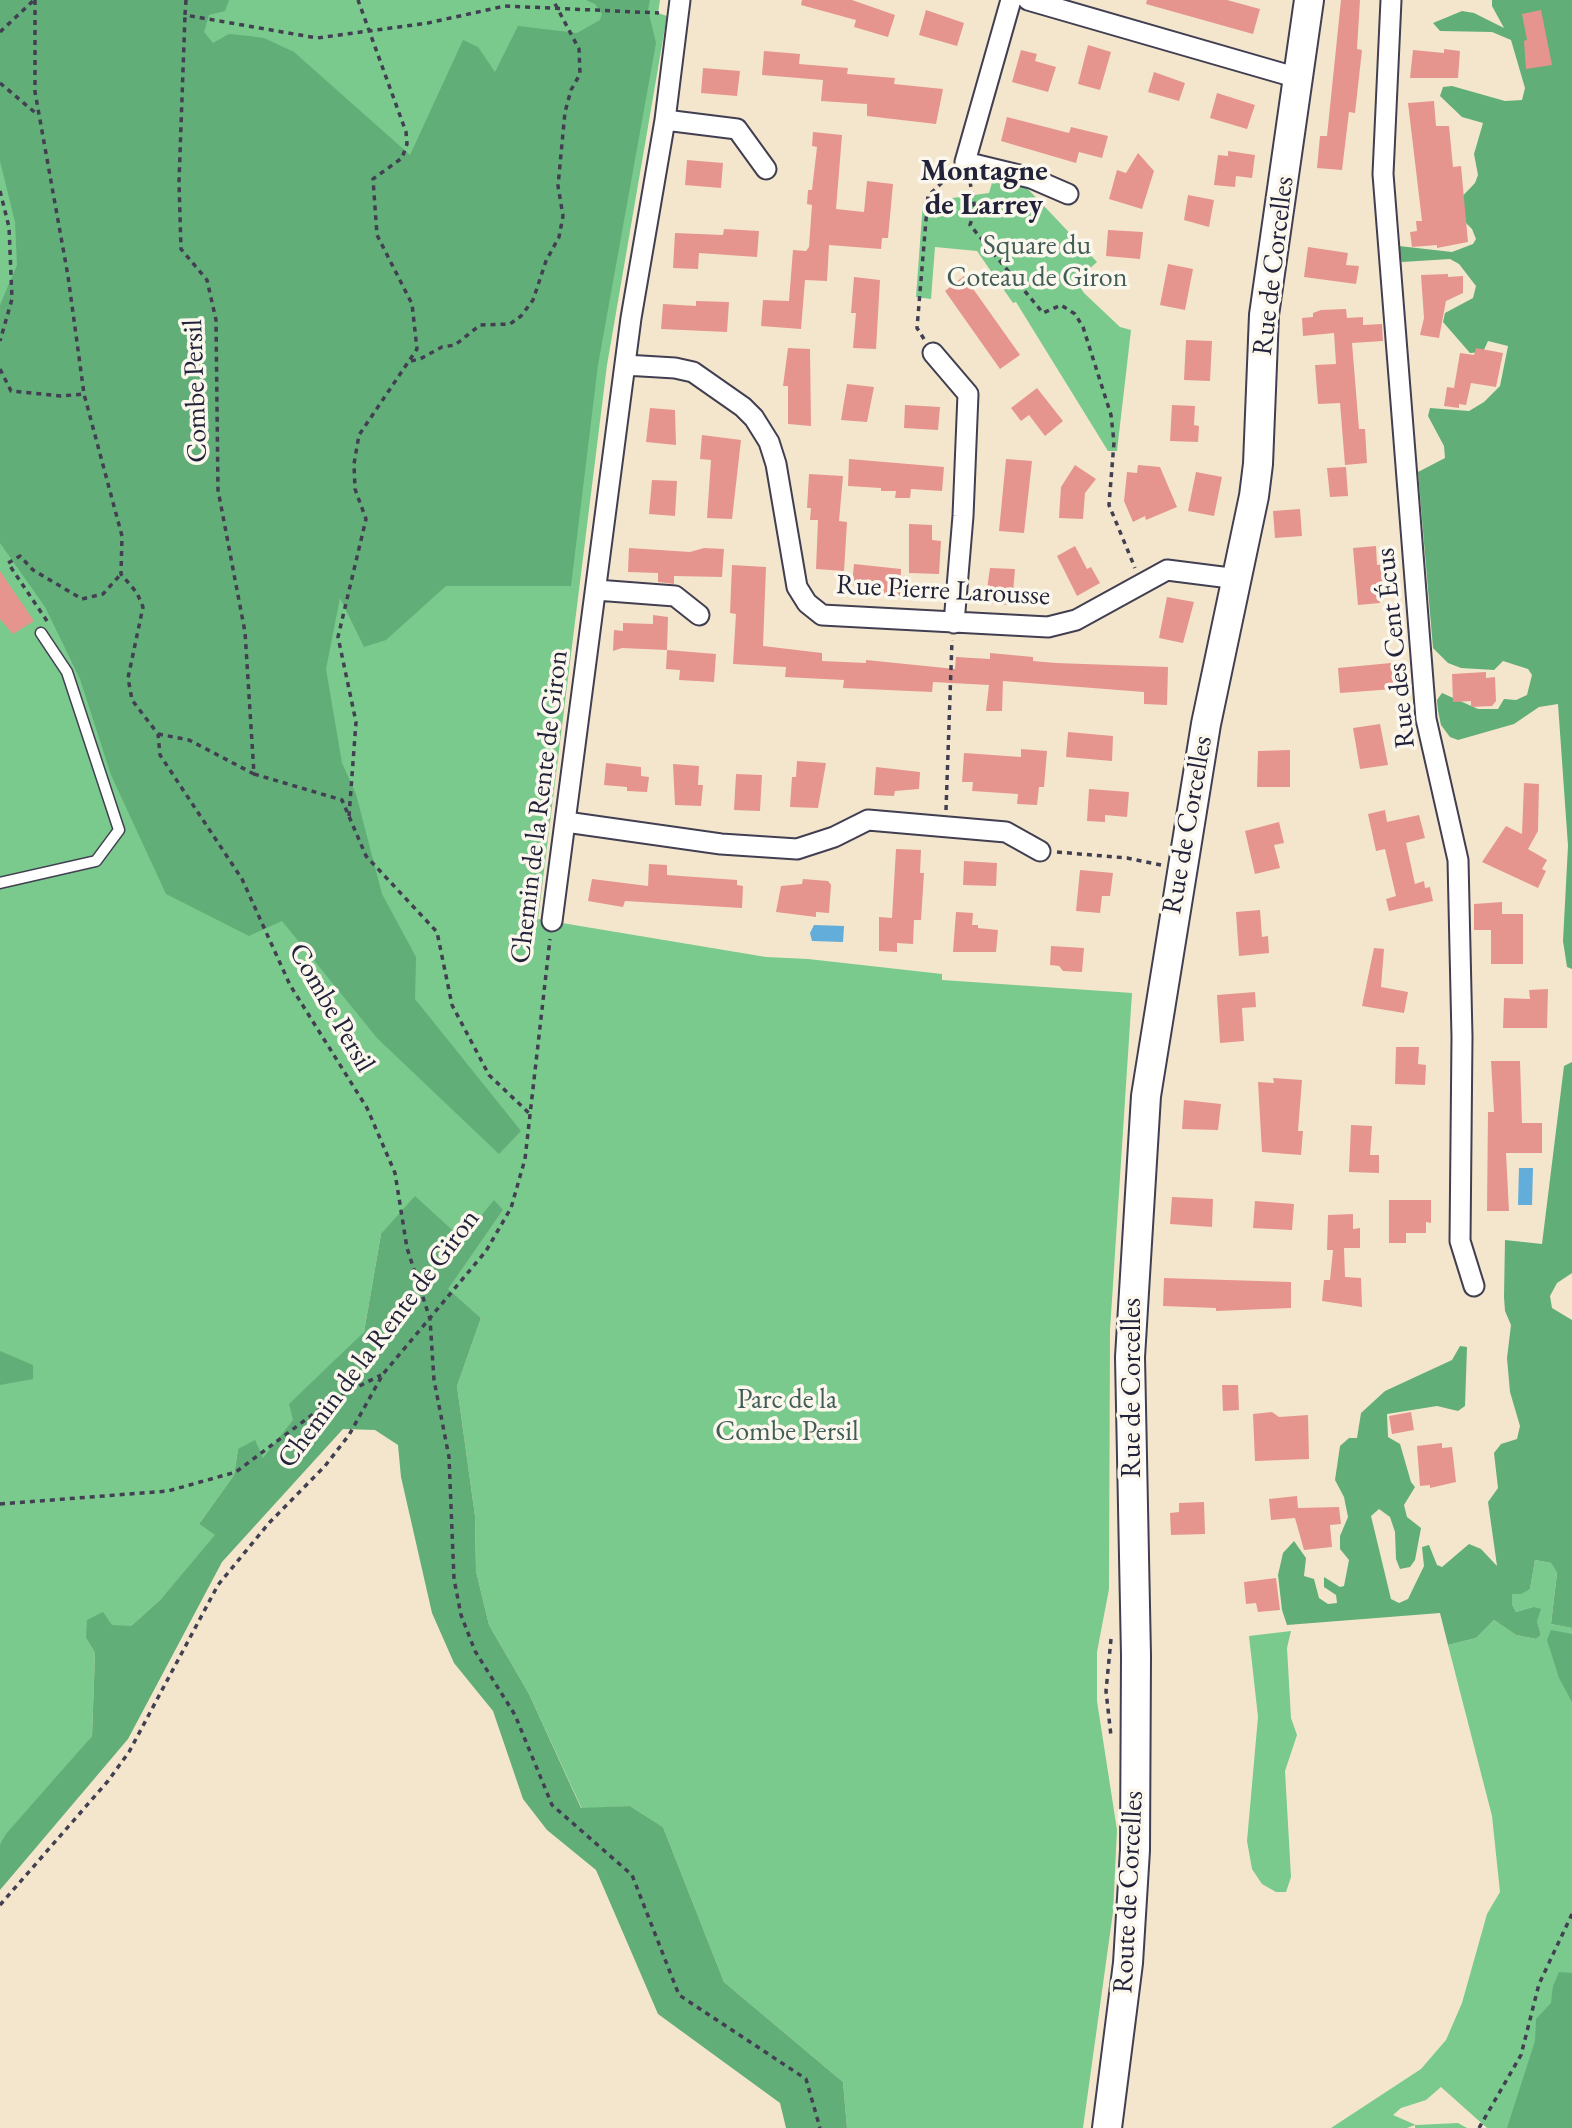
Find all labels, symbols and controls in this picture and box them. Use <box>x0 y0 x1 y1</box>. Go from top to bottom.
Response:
district label: Montagne de Larrey <box>920 154 1048 224</box>
street label: Rue de Corcelles <box>1246 175 1302 357</box>
park label: Square du Coteau de Giron <box>947 229 1127 295</box>
street label: Combe Persil <box>177 319 215 463</box>
street label: Rue des Cent Écus <box>1369 546 1423 750</box>
street label: Rue Pierre Larousse <box>835 569 1051 613</box>
street label: Chemin de la Rente de Giron <box>504 648 576 966</box>
street label: Rue de Corcelles <box>1156 733 1220 917</box>
street label: Combe Persil <box>281 937 381 1079</box>
street label: Chemin de la Rente de Giron <box>271 1203 487 1475</box>
street label: Rue de Corcelles <box>1115 1298 1149 1478</box>
park label: Parc de la Combe Persil <box>715 1383 859 1449</box>
street label: Route de Corcelles <box>1107 1790 1151 1994</box>

